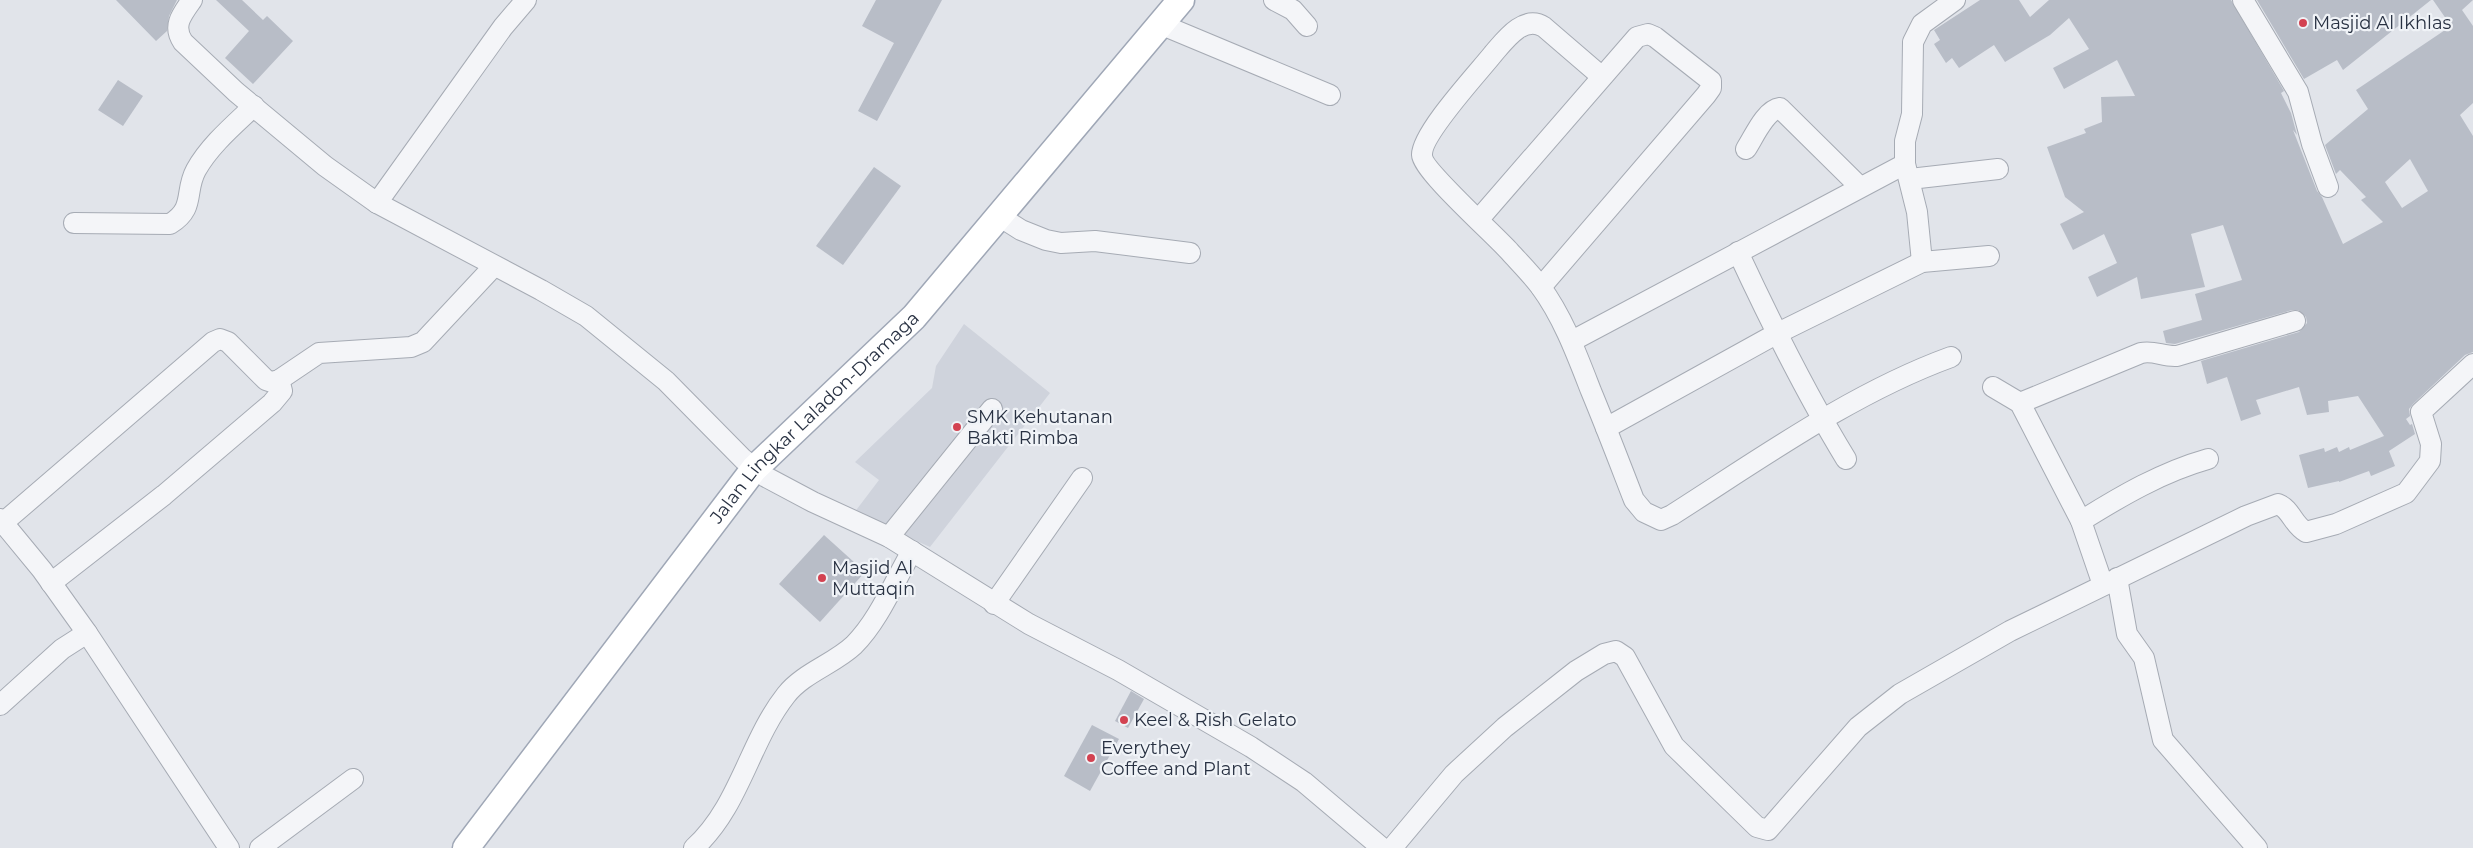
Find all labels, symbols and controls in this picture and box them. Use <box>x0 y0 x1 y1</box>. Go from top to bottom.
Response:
place label: Masjid Al Ikhlas <box>2313 12 2452 34</box>
marker: Masjid Al Ikhlas <box>2297 17 2309 29</box>
street label: Jalan Lingkar Laladon-Dramaga <box>705 307 924 529</box>
place label: SMK Kehutanan Bakti Rimba <box>967 406 1113 449</box>
marker: SMK Kehutanan Bakti Rimba <box>951 421 963 433</box>
place label: Masjid Al Muttaqin <box>832 557 915 600</box>
marker: Masjid Al Muttaqin <box>816 572 828 584</box>
place label: Keel & Rish Gelato <box>1134 709 1296 731</box>
marker: Keel & Rish Gelato <box>1118 714 1130 726</box>
place label: Everythey Coffee and Plant <box>1101 737 1251 780</box>
marker: Everythey Coffee and Plant <box>1085 752 1097 764</box>

